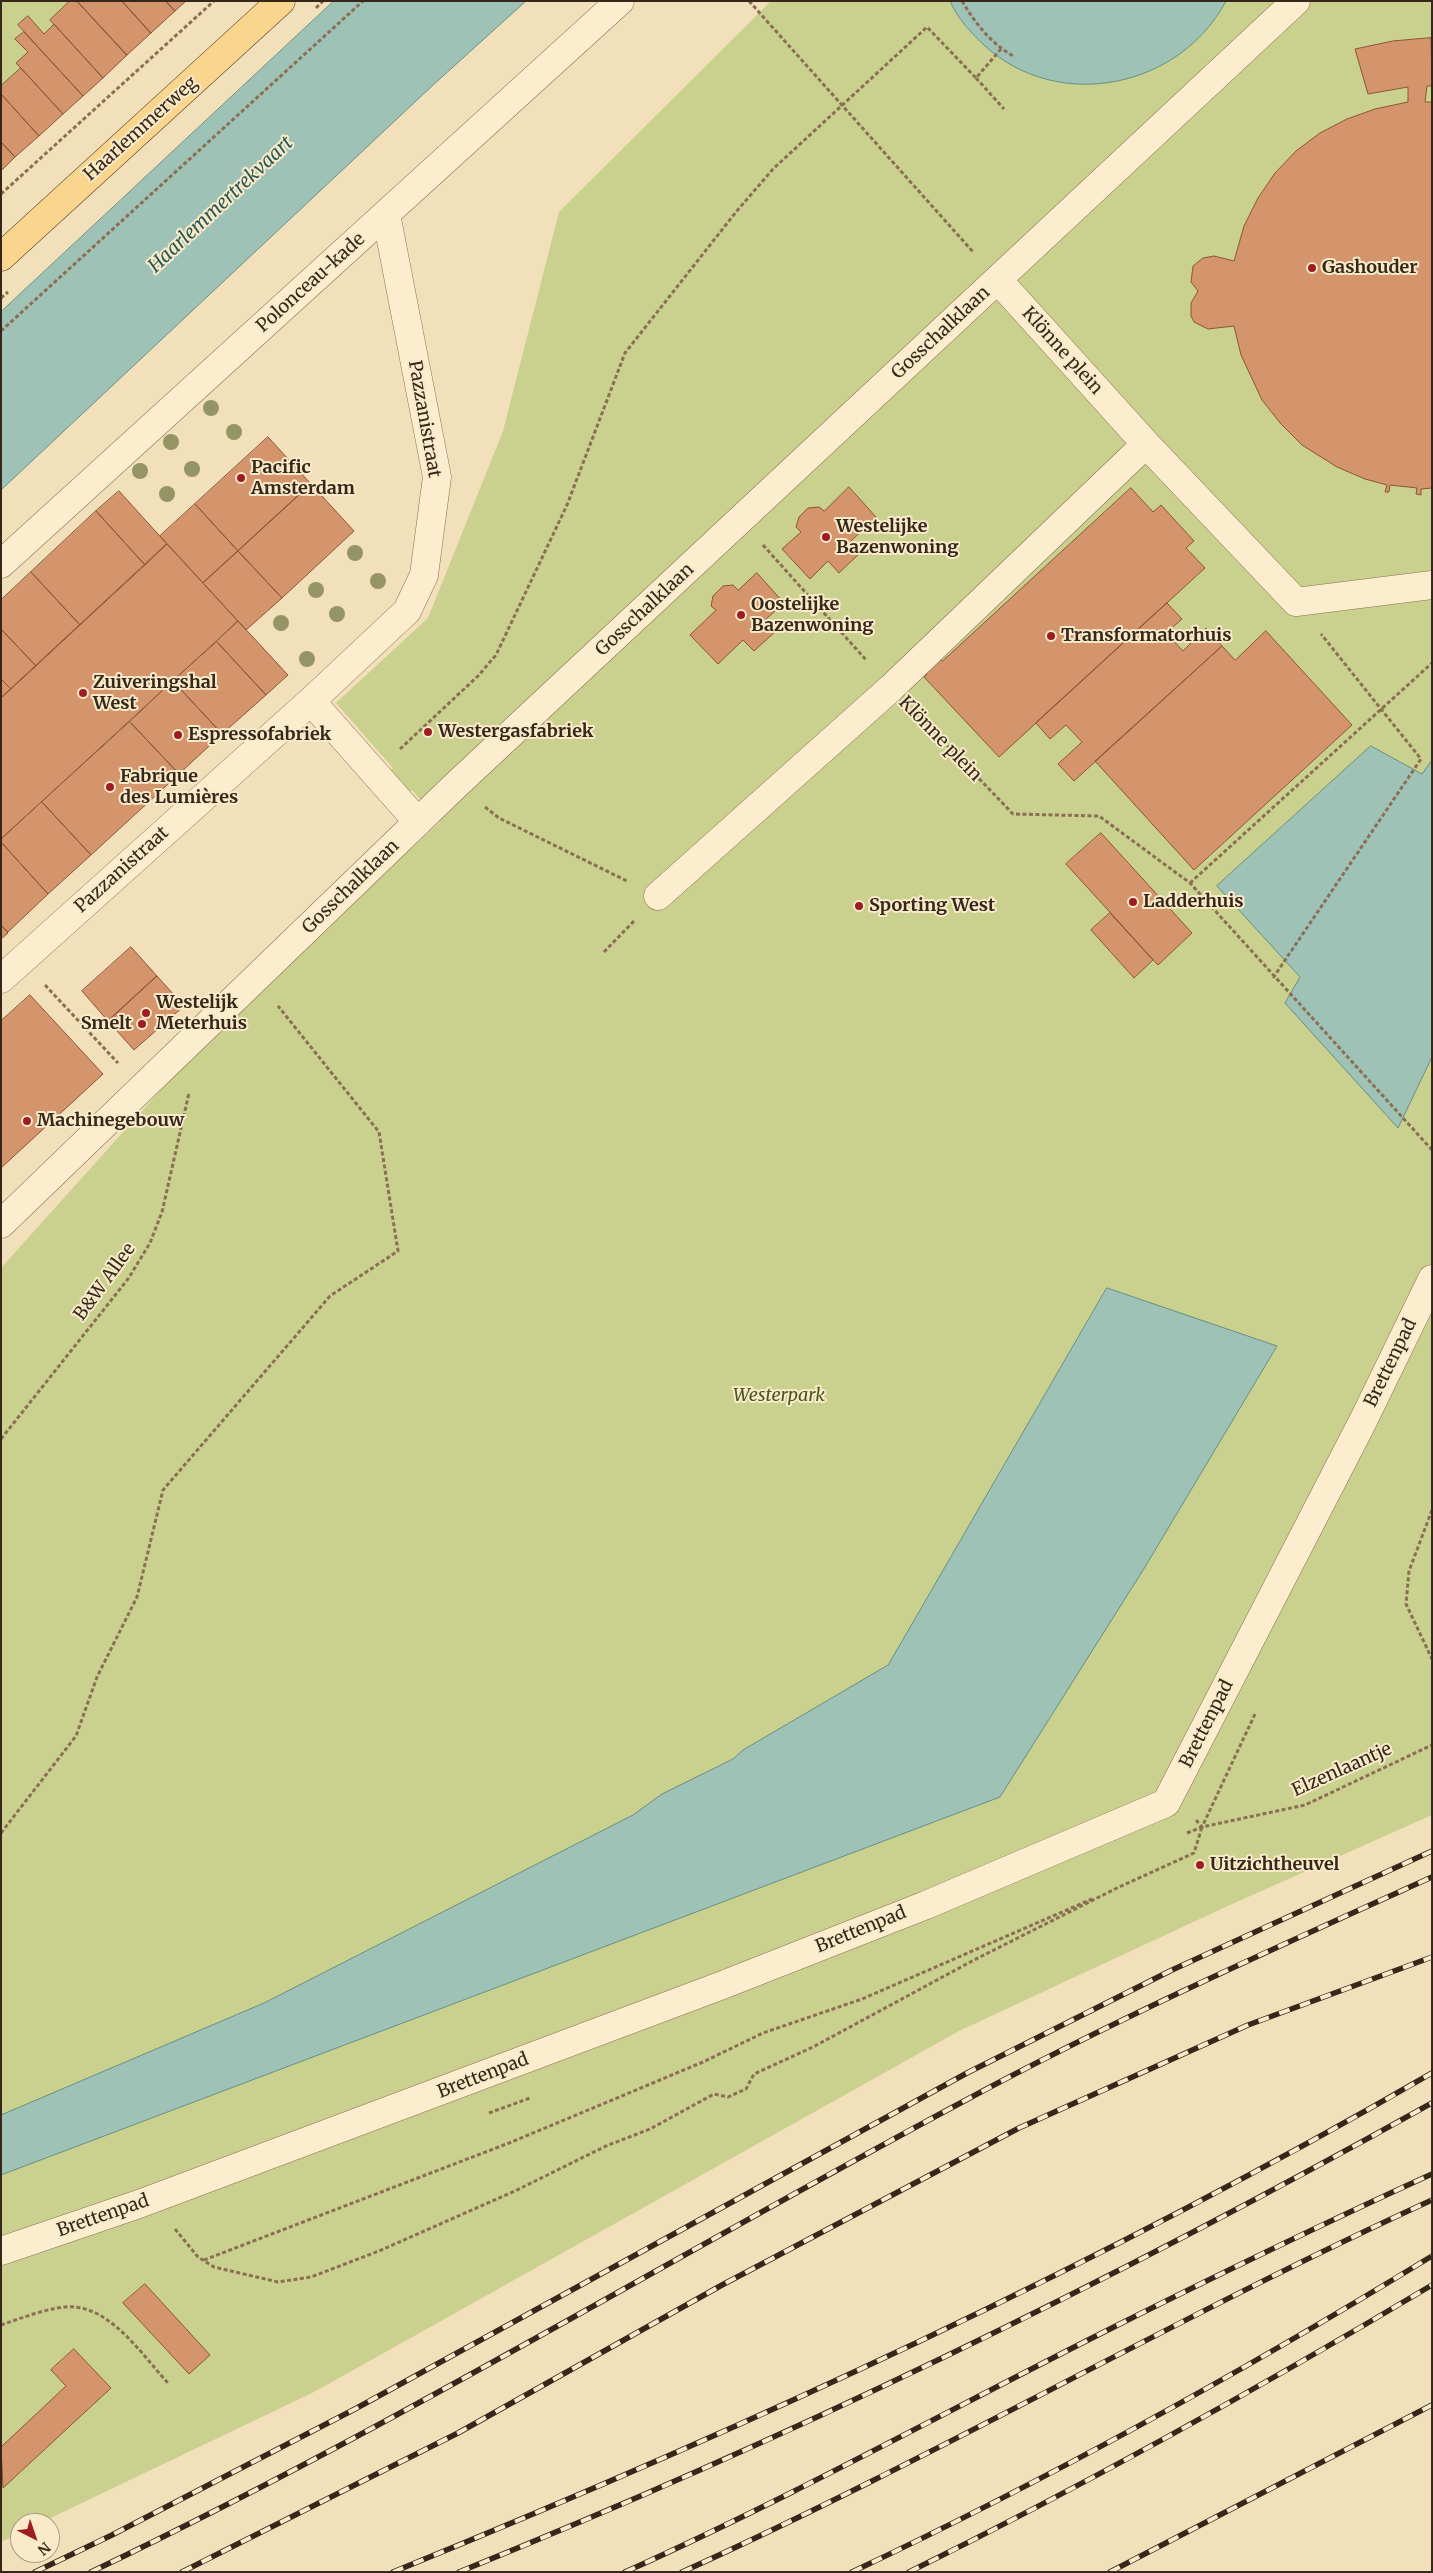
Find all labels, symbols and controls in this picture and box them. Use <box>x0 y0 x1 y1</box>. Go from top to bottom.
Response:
street label: Haarlemmerweg <box>80 72 202 186</box>
water label: Haarlemmertrekvaart <box>144 132 298 278</box>
street label: Polonceau-kade <box>252 229 370 337</box>
place label: Gashouder <box>1322 257 1418 279</box>
marker: Gashouder <box>1306 262 1318 274</box>
street label: Gosschalklaan <box>888 282 994 384</box>
street label: Klönne plein <box>1017 303 1107 399</box>
street label: Pazzanistraat <box>403 359 445 479</box>
place label: Pacific Amsterdam <box>251 457 355 499</box>
marker: Pacific Amsterdam <box>235 472 247 484</box>
place label: Westelijke Bazenwoning <box>836 516 958 558</box>
marker: Westelijke Bazenwoning <box>820 531 832 543</box>
street label: Gosschalklaan <box>592 559 698 661</box>
place label: Oostelijke Bazenwoning <box>751 594 873 636</box>
marker: Oostelijke Bazenwoning <box>735 609 747 621</box>
place label: Transformatorhuis <box>1061 625 1231 647</box>
marker: Transformatorhuis <box>1045 630 1057 642</box>
place label: Zuiveringshal West <box>93 672 217 714</box>
marker: Zuiveringshal West <box>77 687 89 699</box>
street label: Klönne plein <box>894 692 986 786</box>
place label: Westergasfabriek <box>438 721 593 743</box>
place label: Espressofabriek <box>188 724 331 746</box>
marker: Westergasfabriek <box>422 726 434 738</box>
marker: Espressofabriek <box>172 729 184 741</box>
place label: Fabrique des Lumières <box>120 766 238 809</box>
marker: Fabrique des Lumières <box>104 781 116 793</box>
street label: Pazzanistraat <box>71 822 173 918</box>
street label: Gosschalklaan <box>298 835 404 939</box>
place label: Ladderhuis <box>1143 891 1244 913</box>
place label: Sporting West <box>869 895 995 917</box>
marker: Ladderhuis <box>1127 896 1139 908</box>
marker: Sporting West <box>853 900 865 912</box>
place label: Westelijk Meterhuis <box>156 992 247 1034</box>
marker: Westelijk Meterhuis <box>140 1007 152 1019</box>
place label: Smelt <box>81 1013 132 1035</box>
marker: Smelt <box>136 1018 148 1030</box>
place label: Machinegebouw <box>37 1110 184 1132</box>
marker: Machinegebouw <box>21 1115 33 1127</box>
street label: B&W Allee <box>70 1239 140 1325</box>
street label: Brettenpad <box>1360 1315 1422 1411</box>
park label: Westerpark <box>733 1385 825 1407</box>
street label: Brettenpad <box>1176 1676 1238 1772</box>
street label: Elzenlaantje <box>1289 1738 1395 1802</box>
place label: Uitzichtheuvel <box>1210 1854 1339 1876</box>
marker: Uitzichtheuvel <box>1194 1859 1206 1871</box>
street label: Brettenpad <box>813 1902 909 1958</box>
street label: Brettenpad <box>434 2049 532 2103</box>
street label: Brettenpad <box>54 2190 152 2242</box>
north arrow <box>10 2513 60 2563</box>
text: N <box>34 2538 54 2559</box>

